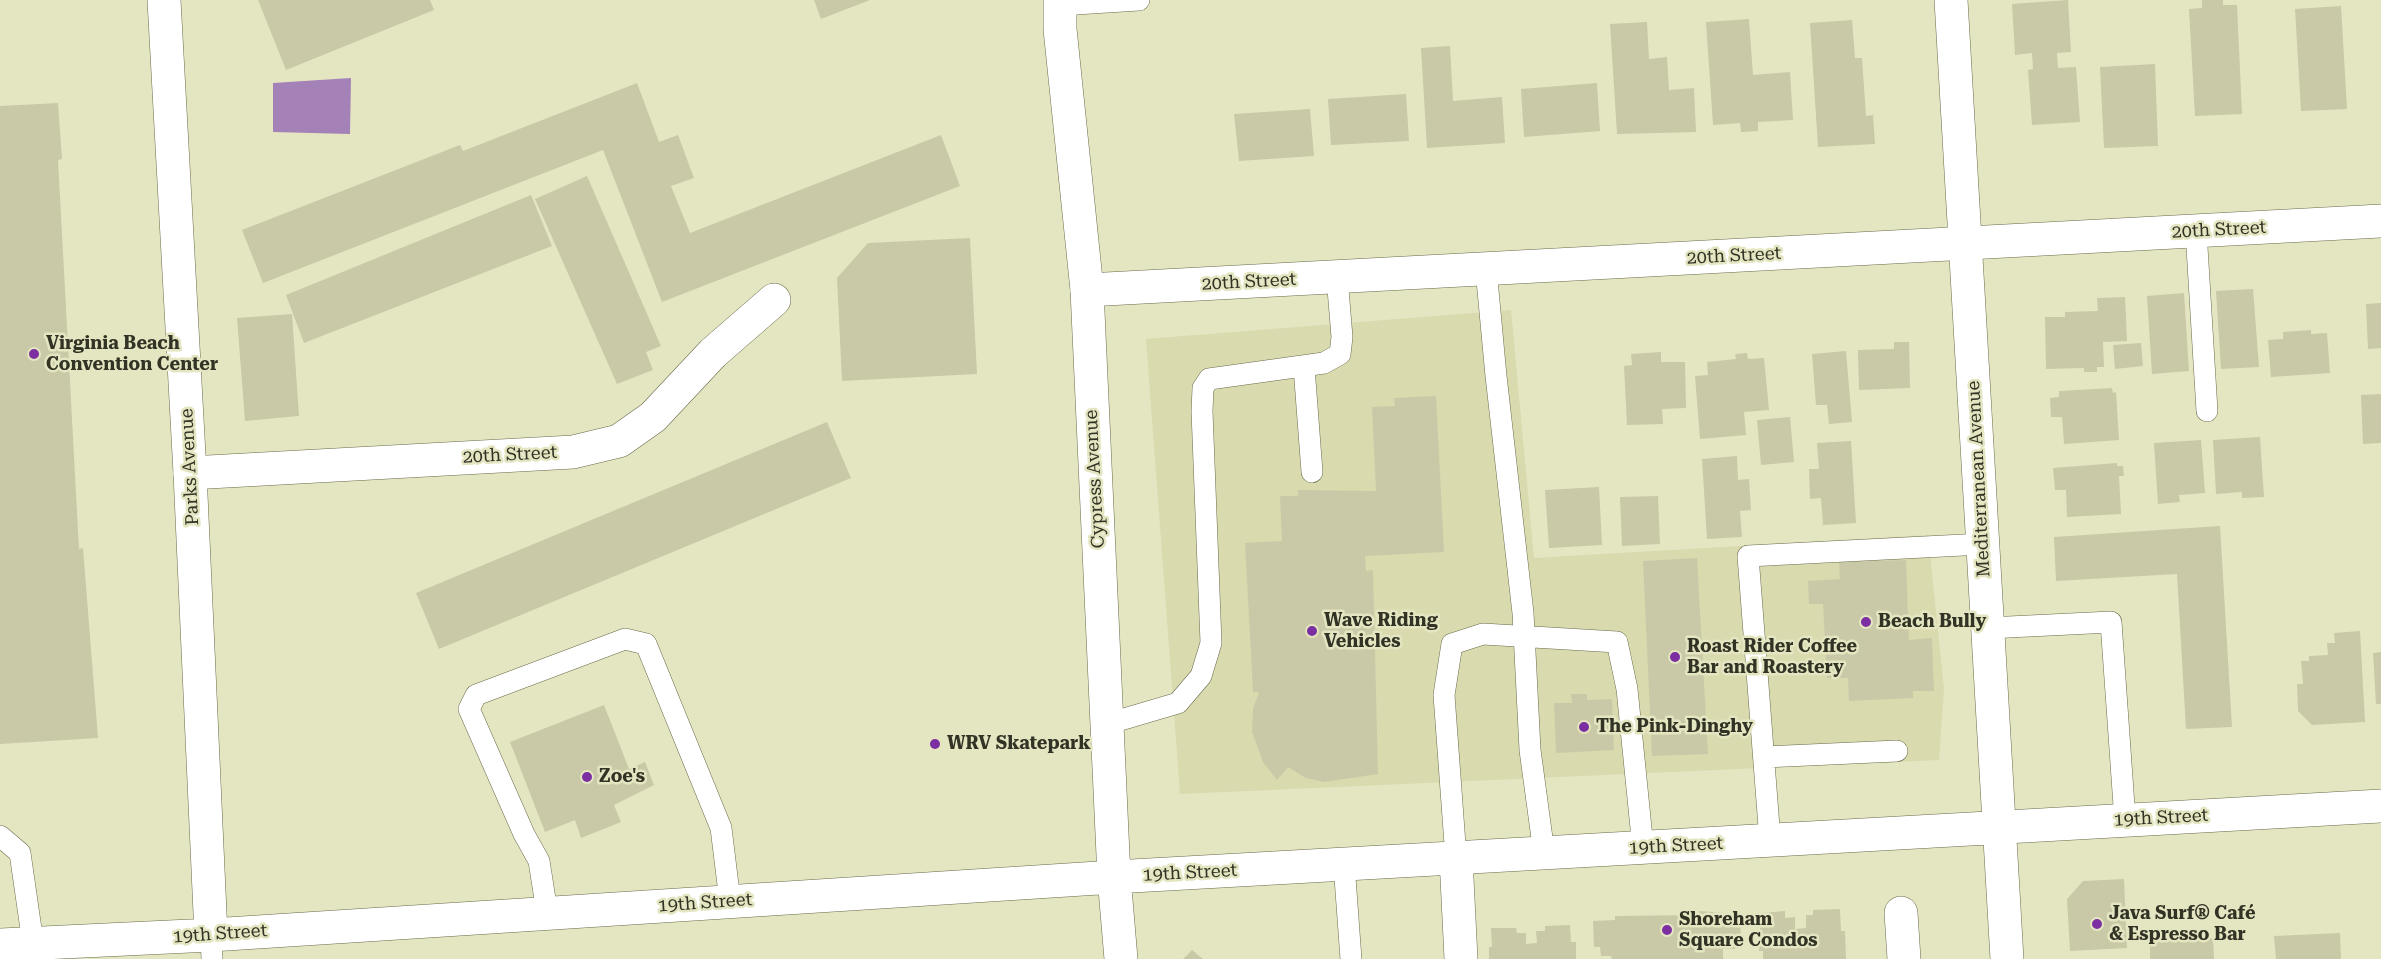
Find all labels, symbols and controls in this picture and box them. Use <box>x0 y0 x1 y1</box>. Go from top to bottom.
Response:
street label: 20th Street <box>2171 217 2267 243</box>
street label: 20th Street <box>1686 243 1782 269</box>
street label: 20th Street <box>1201 269 1297 295</box>
place label: Virginia Beach Convention Center <box>46 333 218 376</box>
marker: Virginia Beach Convention Center <box>27 347 41 361</box>
street label: Mediterranean Avenue <box>1963 380 1995 578</box>
street label: Parks Avenue <box>176 408 204 526</box>
street label: Cypress Avenue <box>1081 409 1109 549</box>
street label: 20th Street <box>462 442 558 468</box>
place label: Wave Riding Vehicles <box>1324 610 1438 652</box>
place label: Beach Bully <box>1878 611 1986 633</box>
marker: Beach Bully <box>1859 615 1873 629</box>
marker: Wave Riding Vehicles <box>1305 624 1319 638</box>
place label: Roast Rider Coffee Bar and Roastery <box>1687 636 1857 678</box>
marker: Roast Rider Coffee Bar and Roastery <box>1668 650 1682 664</box>
place label: The Pink-Dinghy <box>1596 716 1753 738</box>
marker: The Pink-Dinghy <box>1577 720 1591 734</box>
place label: WRV Skatepark <box>947 733 1091 755</box>
marker: WRV Skatepark <box>928 737 942 751</box>
place label: Zoe's <box>599 766 645 788</box>
marker: Zoe's <box>580 770 594 784</box>
street label: 19th Street <box>2113 805 2209 831</box>
street label: 19th Street <box>1628 833 1724 859</box>
street label: 19th Street <box>1142 860 1238 886</box>
street label: 19th Street <box>657 889 753 917</box>
place label: Java Surf® Café & Espresso Bar <box>2109 903 2256 946</box>
place label: Shoreham Square Condos <box>1679 909 1818 952</box>
marker: Java Surf® Café & Espresso Bar <box>2090 917 2104 931</box>
street label: 19th Street <box>172 920 268 948</box>
marker: Shoreham Square Condos <box>1660 923 1674 937</box>

